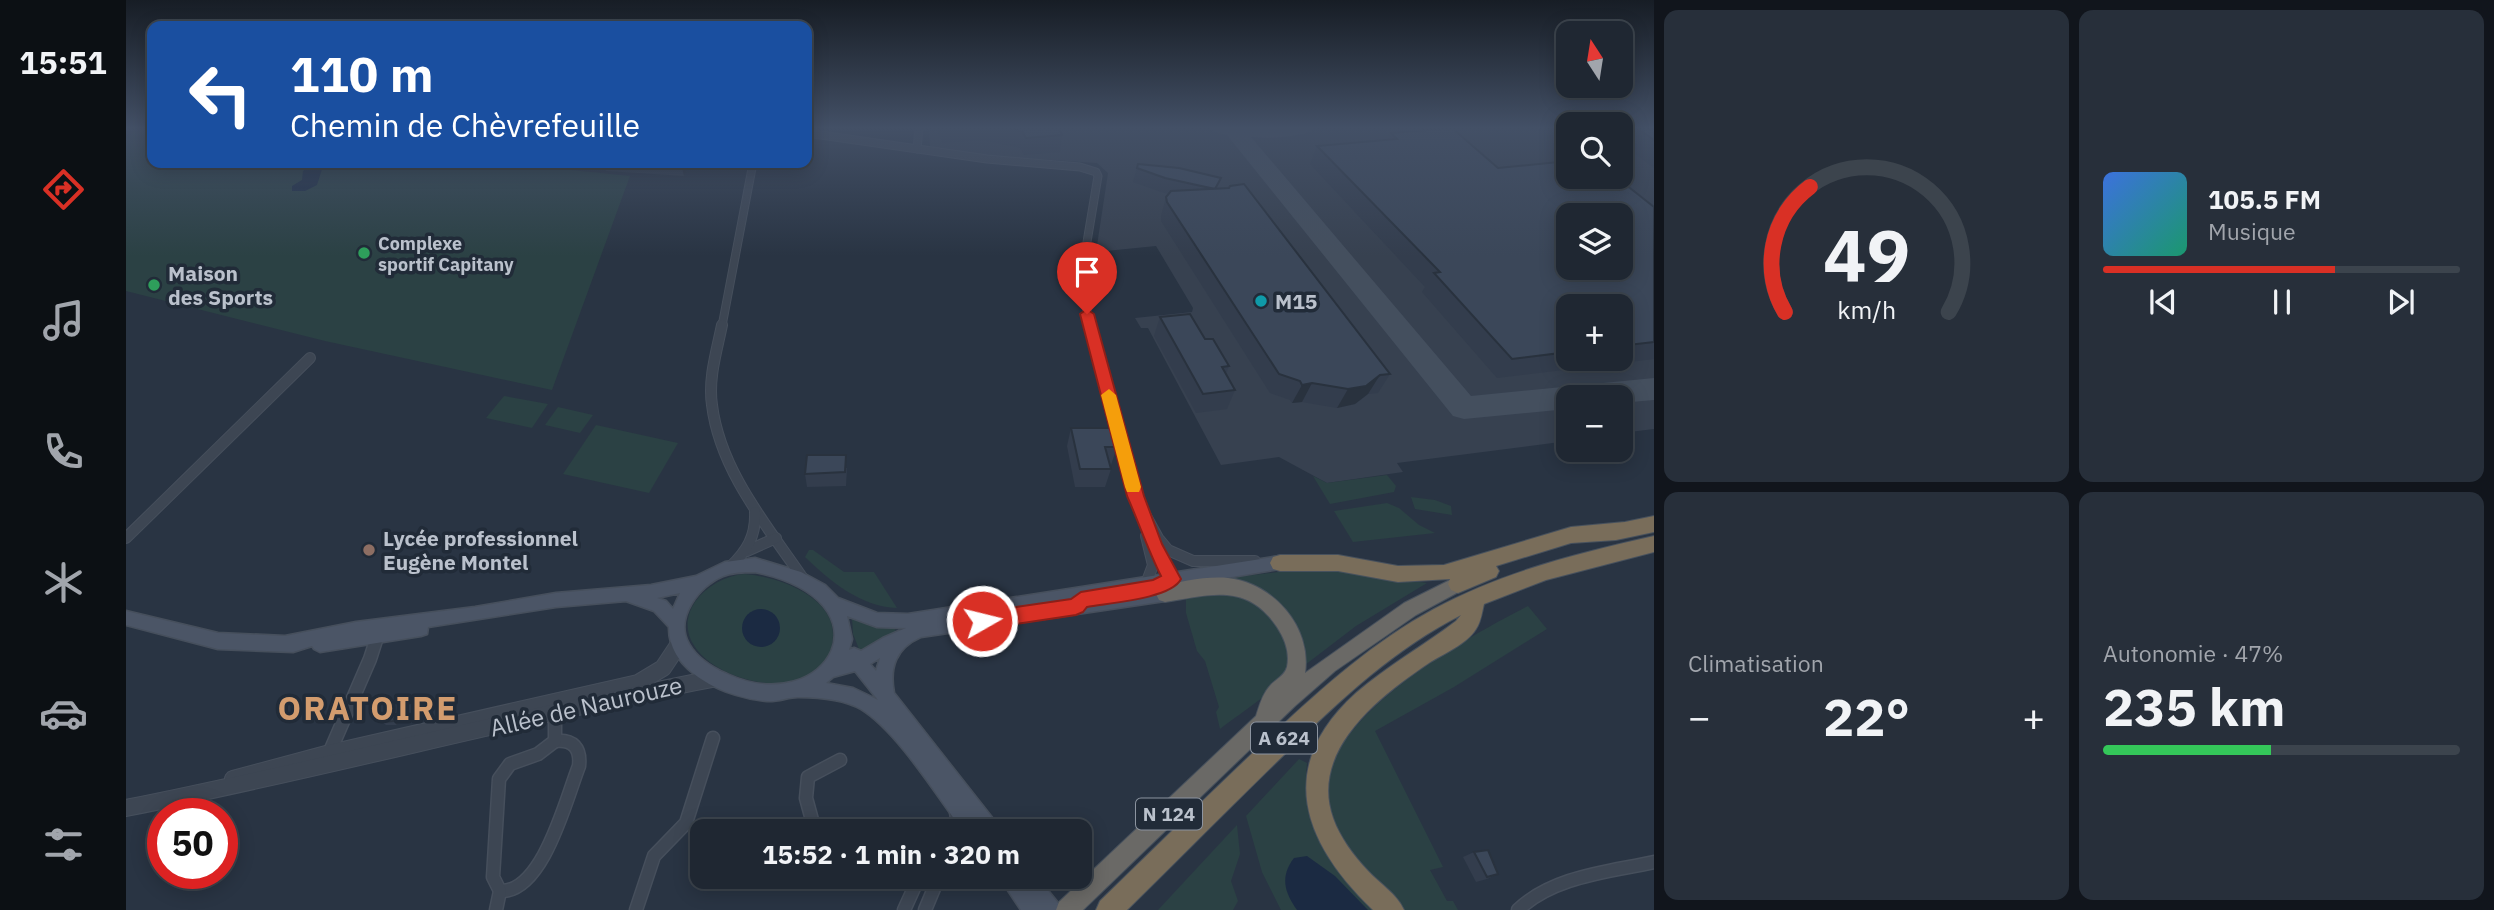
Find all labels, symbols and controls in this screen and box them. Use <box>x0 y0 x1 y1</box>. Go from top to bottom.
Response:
north arrow <box>1556 21 1633 98</box>
map controls <box>1556 21 1633 462</box>
text: 15:51 <box>19 41 107 83</box>
text: 110 m <box>290 42 434 105</box>
icon: left <box>175 49 266 140</box>
text: Chemin de Chèvrefeuille <box>290 104 640 146</box>
button: search <box>1556 112 1633 189</box>
icon: directions <box>39 165 88 214</box>
text: 105.5 FM <box>2208 182 2321 216</box>
button: layers <box>1556 203 1633 280</box>
text: 49 <box>1823 208 1910 303</box>
text: Musique <box>2208 216 2296 246</box>
place label: Complexe sportif Capitany <box>378 232 514 276</box>
pin <box>1057 242 1117 314</box>
marker: Complexe sportif Capitany <box>356 245 372 261</box>
icon: arrive <box>1068 253 1106 291</box>
place label: Maison des Sports <box>168 259 273 311</box>
marker: Maison des Sports <box>146 277 162 293</box>
icon: previous <box>2144 283 2182 321</box>
icon: pause <box>2263 283 2301 321</box>
icon: next <box>2382 283 2420 321</box>
place label: M15 <box>1275 287 1317 315</box>
marker: M15 <box>1253 293 1269 309</box>
text: km/h <box>1837 293 1896 326</box>
button: + <box>1556 294 1633 371</box>
icon: music <box>39 296 88 345</box>
button: − <box>1556 385 1633 462</box>
icon: phone <box>39 427 88 476</box>
place label: Lycée professionnel Eugène Montel <box>383 524 578 576</box>
marker: Lycée professionnel Eugène Montel <box>361 542 377 558</box>
icon: climate <box>39 558 88 607</box>
position arrow <box>945 584 1019 658</box>
text: Autonomie · 47% <box>2103 638 2283 668</box>
text: Climatisation <box>1688 648 1824 678</box>
street label: Allée de Naurouze <box>487 668 685 744</box>
text: 235 km <box>2103 673 2285 740</box>
text: 22° <box>1823 683 1910 750</box>
district label: ORATOIRE <box>278 686 458 729</box>
icon: car <box>39 689 88 738</box>
text: − <box>1688 692 1711 741</box>
text: + <box>2022 692 2045 741</box>
road number: A 624 <box>1251 722 1317 754</box>
speed limit sign: 50 <box>147 798 238 889</box>
road number: N 124 <box>1136 799 1202 830</box>
icon: filters <box>39 820 88 869</box>
text: 15:52 · 1 min · 320 m <box>762 837 1020 871</box>

